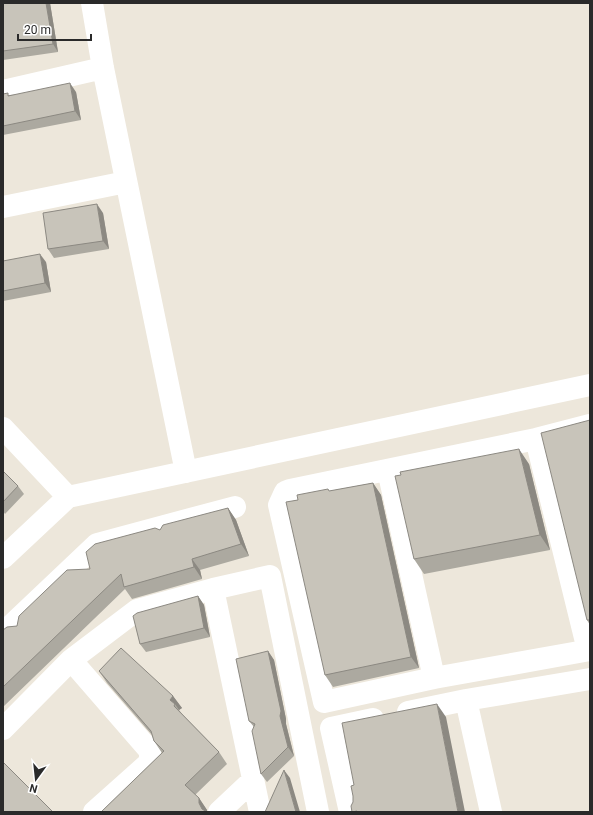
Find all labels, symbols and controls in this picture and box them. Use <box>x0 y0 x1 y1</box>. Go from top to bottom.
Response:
scale bar <box>18 16 91 42</box>
text: 20 m <box>24 23 51 37</box>
north arrow <box>16 759 56 799</box>
text: N <box>28 781 39 795</box>

